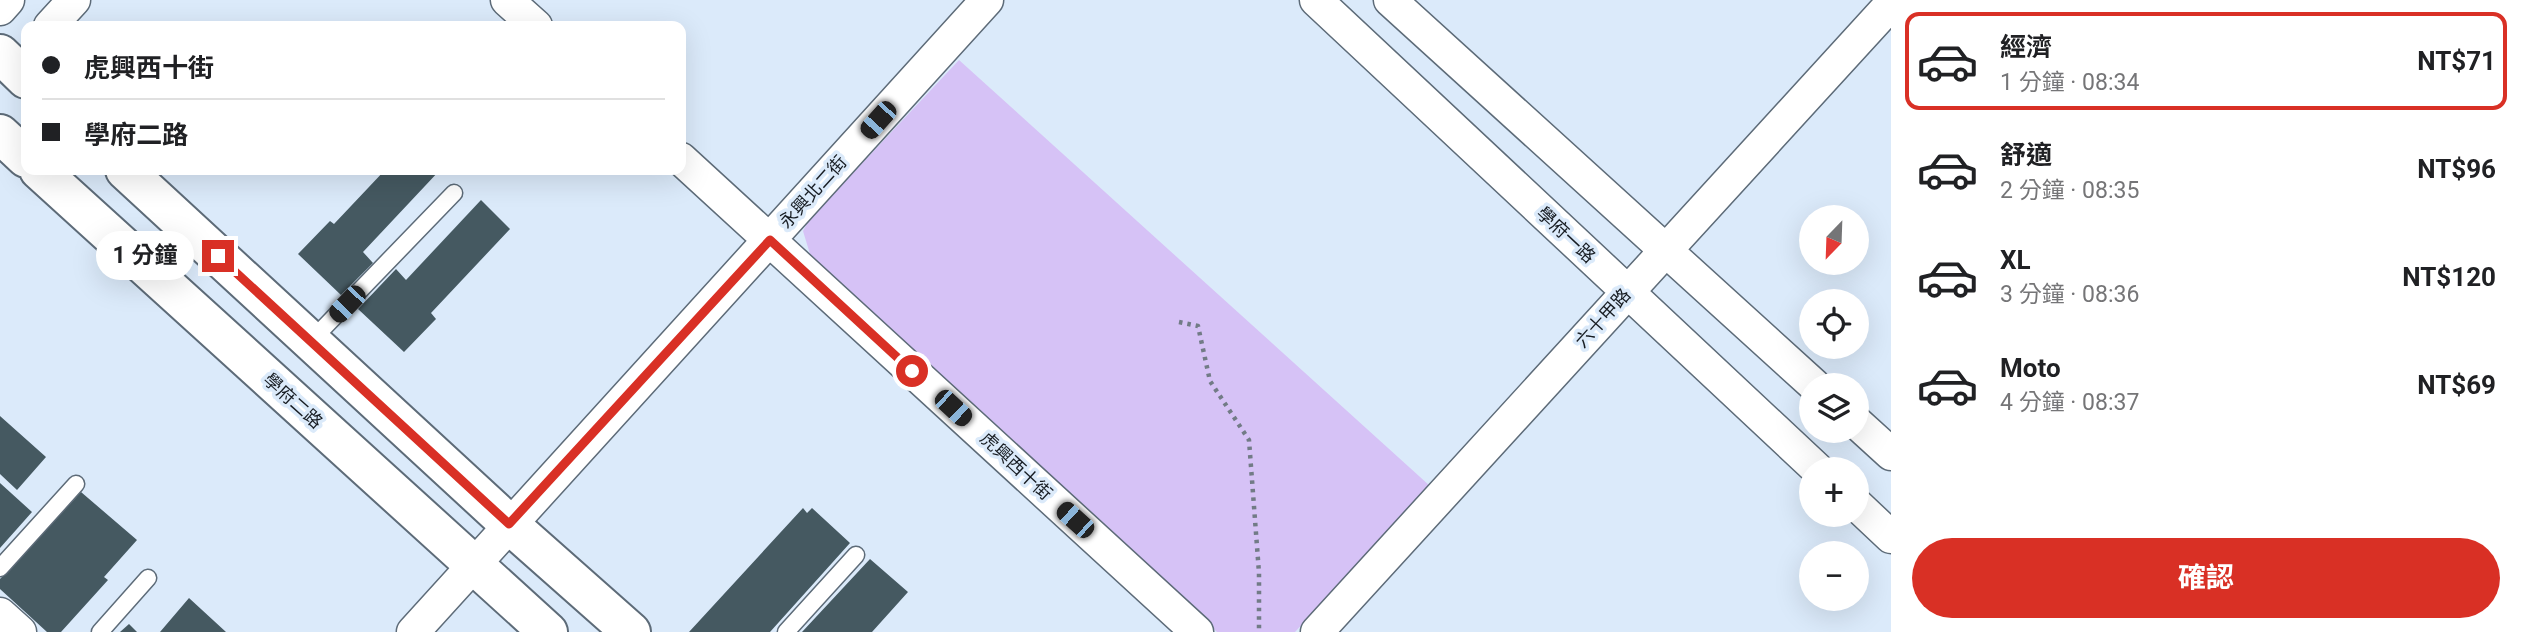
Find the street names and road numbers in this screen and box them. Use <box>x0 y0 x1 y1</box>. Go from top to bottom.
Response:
street label: 永興北二街 <box>775 151 851 232</box>
street label: 學府一路 <box>1533 202 1600 267</box>
street label: 六十甲路 <box>1571 284 1635 351</box>
street label: 學府二路 <box>260 369 327 433</box>
street label: 虎興西十街 <box>976 427 1056 504</box>

